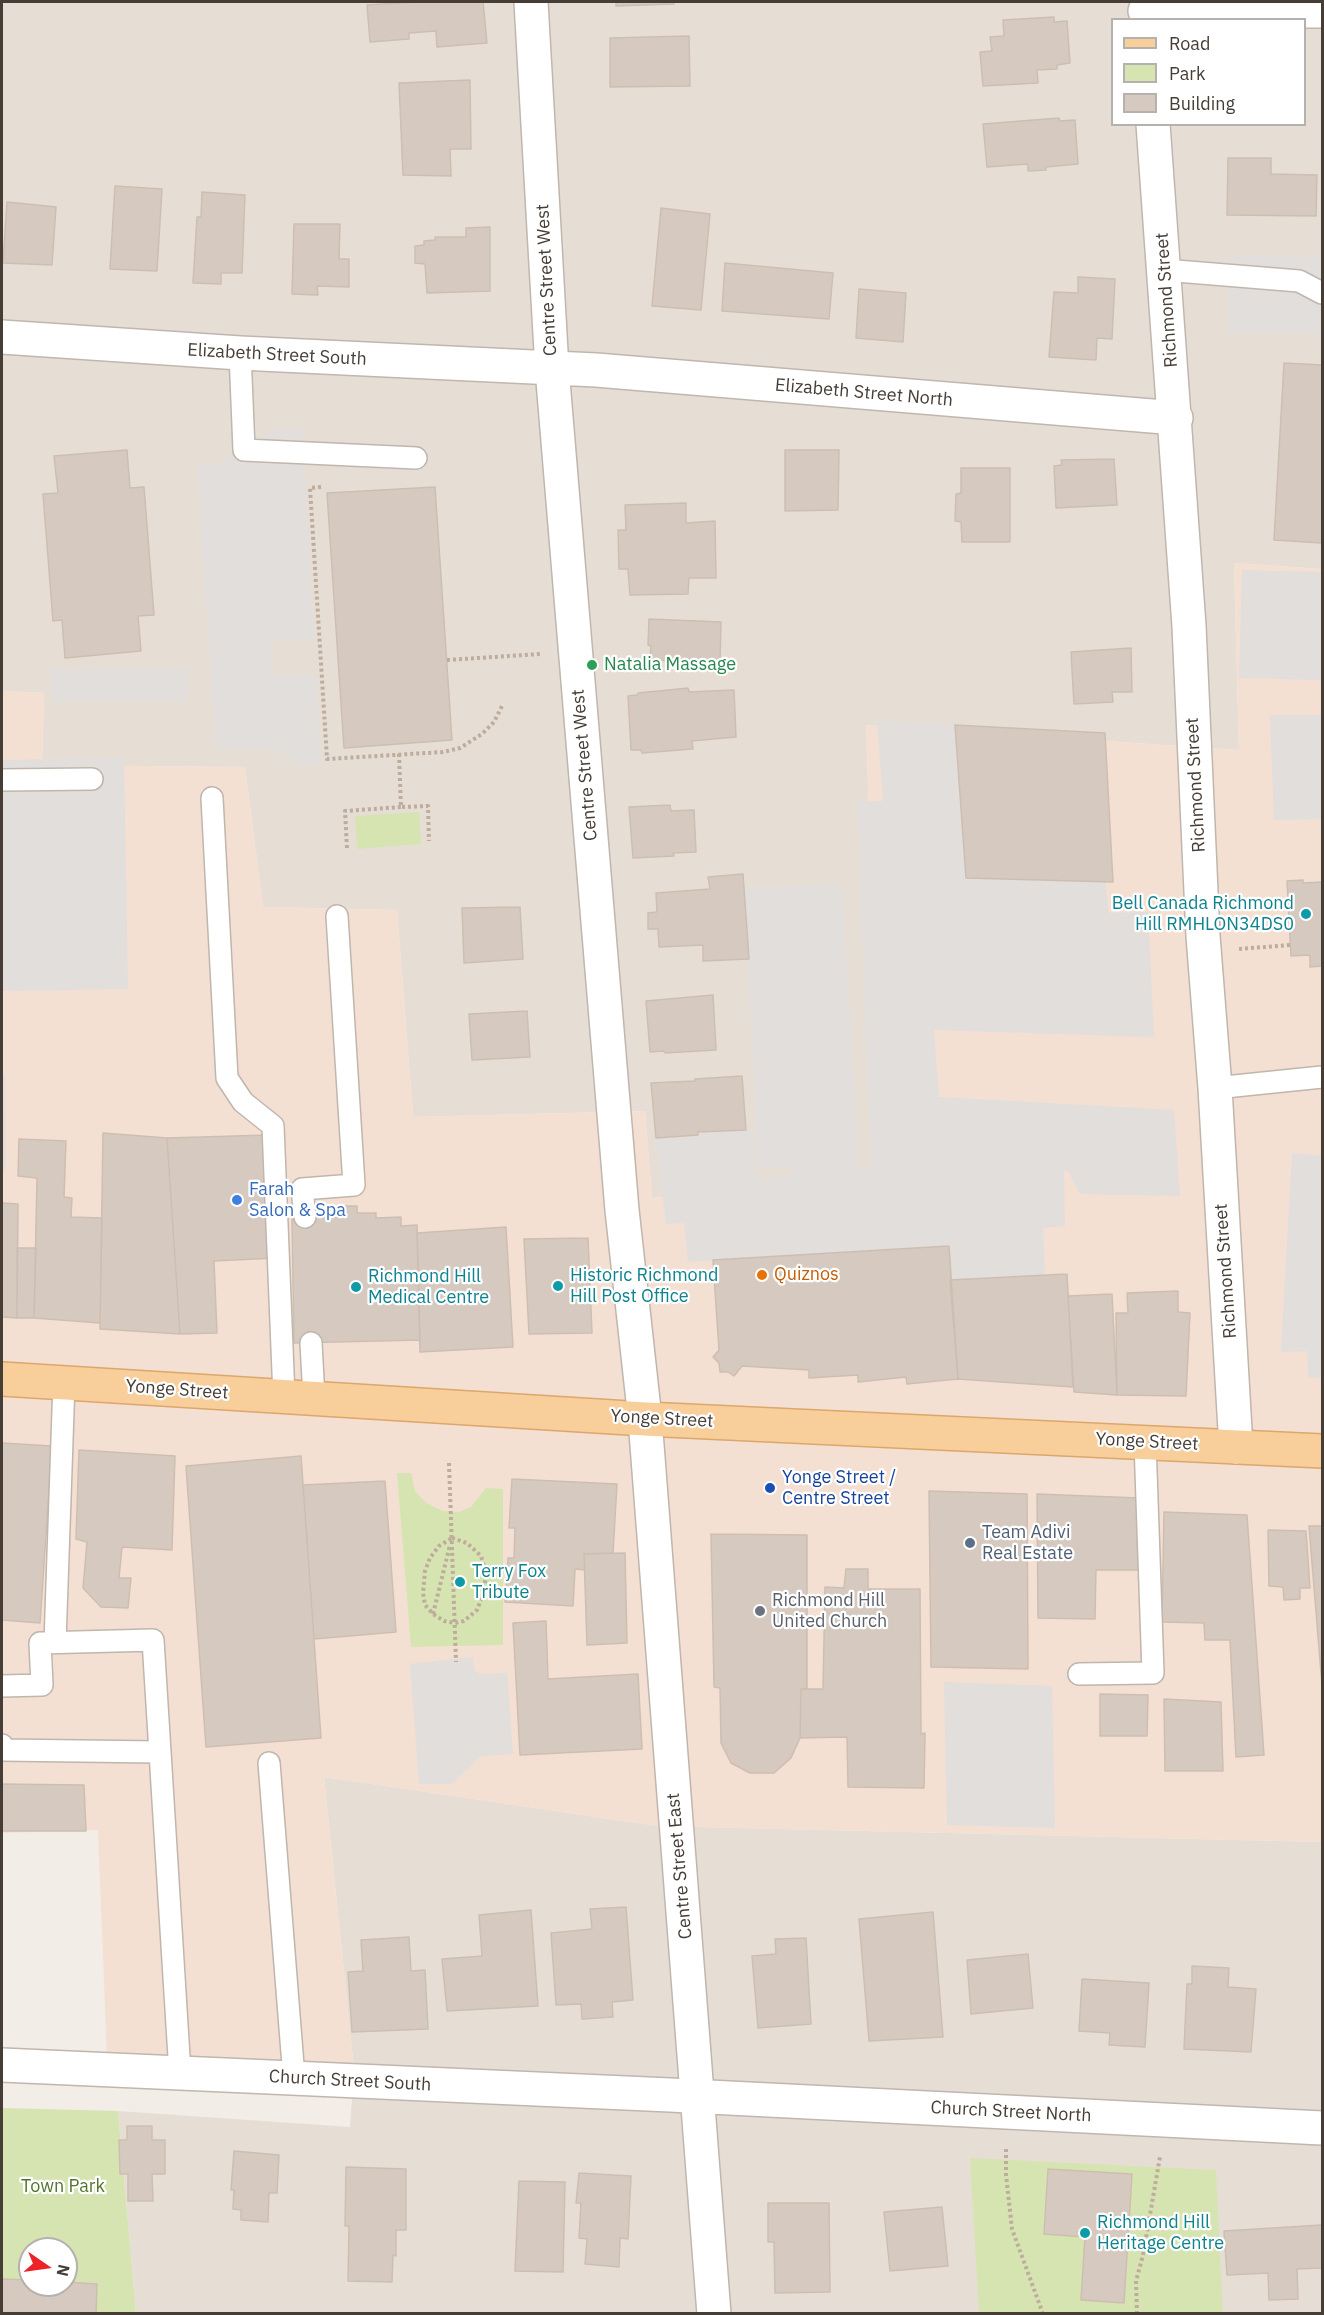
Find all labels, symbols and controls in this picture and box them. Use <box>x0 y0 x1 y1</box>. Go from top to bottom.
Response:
legend <box>1111 18 1306 126</box>
text: Road <box>1169 32 1210 55</box>
text: Park <box>1169 62 1205 85</box>
text: Building <box>1169 92 1235 115</box>
street label: Centre Street West <box>532 203 562 357</box>
street label: Richmond Street <box>1152 232 1182 368</box>
street label: Elizabeth Street South <box>187 340 367 370</box>
street label: Elizabeth Street North <box>774 374 954 412</box>
place label: Natalia Massage <box>604 654 736 676</box>
marker: Natalia Massage <box>585 658 599 672</box>
street label: Centre Street West <box>568 688 602 842</box>
street label: Richmond Street <box>1182 717 1210 853</box>
place label: Bell Canada Richmond Hill RMHLON34DS0 <box>1112 893 1294 936</box>
marker: Bell Canada Richmond Hill RMHLON34DS0 <box>1299 907 1313 921</box>
place label: Farah Salon & Spa <box>249 1179 346 1222</box>
marker: Farah Salon & Spa <box>230 1193 244 1207</box>
street label: Richmond Street <box>1211 1203 1241 1339</box>
place label: Quiznos <box>774 1264 839 1286</box>
place label: Historic Richmond Hill Post Office <box>570 1265 718 1308</box>
place label: Richmond Hill Medical Centre <box>368 1266 489 1308</box>
marker: Quiznos <box>755 1268 769 1282</box>
marker: Historic Richmond Hill Post Office <box>551 1279 565 1293</box>
marker: Richmond Hill Medical Centre <box>349 1280 363 1294</box>
street label: Yonge Street <box>125 1376 229 1404</box>
street label: Yonge Street <box>610 1406 714 1432</box>
street label: Yonge Street <box>1095 1429 1199 1455</box>
place label: Yonge Street / Centre Street <box>782 1467 896 1510</box>
marker: Yonge Street / Centre Street <box>763 1481 777 1495</box>
place label: Team Adivi Real Estate <box>982 1522 1073 1564</box>
marker: Team Adivi Real Estate <box>963 1536 977 1550</box>
place label: Terry Fox Tribute <box>472 1561 546 1604</box>
marker: Terry Fox Tribute <box>453 1575 467 1589</box>
place label: Richmond Hill United Church <box>772 1590 887 1632</box>
marker: Richmond Hill United Church <box>753 1604 767 1618</box>
street label: Centre Street East <box>663 1792 697 1940</box>
street label: Church Street South <box>268 2066 432 2096</box>
street label: Church Street North <box>930 2097 1092 2127</box>
park label: Town Park <box>21 2176 105 2198</box>
place label: Richmond Hill Heritage Centre <box>1097 2212 1224 2254</box>
marker: Richmond Hill Heritage Centre <box>1078 2226 1092 2240</box>
north arrow <box>18 2237 78 2297</box>
text: N <box>53 2263 75 2278</box>

